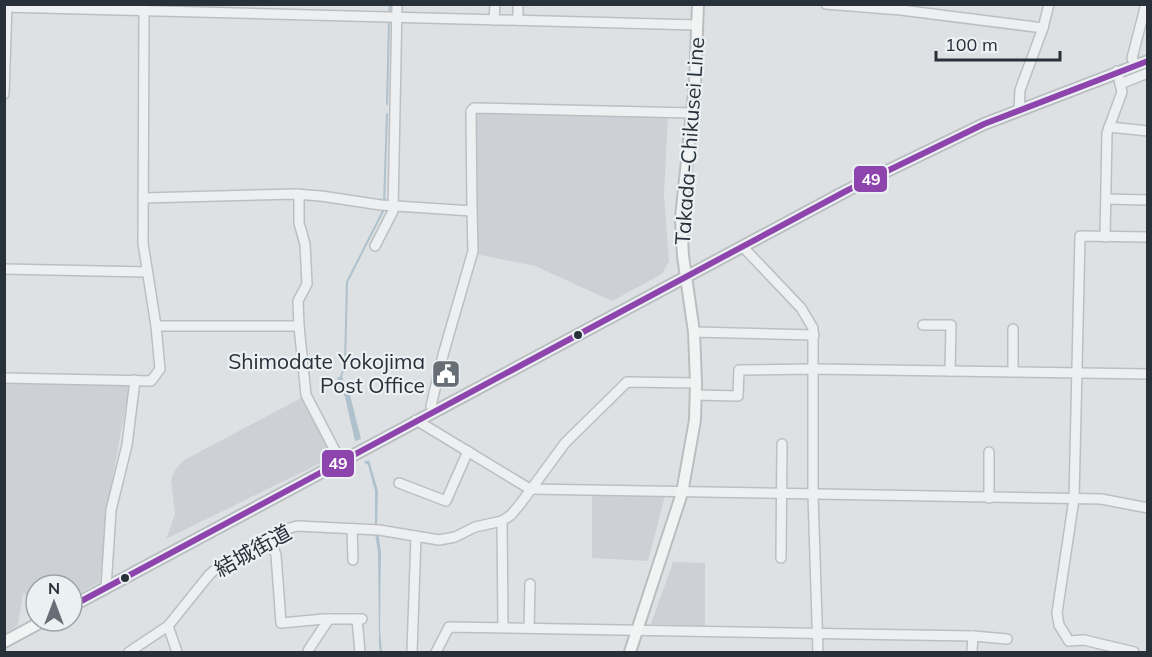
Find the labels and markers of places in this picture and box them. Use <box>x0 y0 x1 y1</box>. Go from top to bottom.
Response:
unlabelled marker <box>572 329 584 341</box>
place label: Shimodate Yokojima Post Office <box>228 348 425 398</box>
public building icon: Shimodate Yokojima Post Office <box>430 358 462 390</box>
unlabelled marker <box>119 572 131 584</box>

